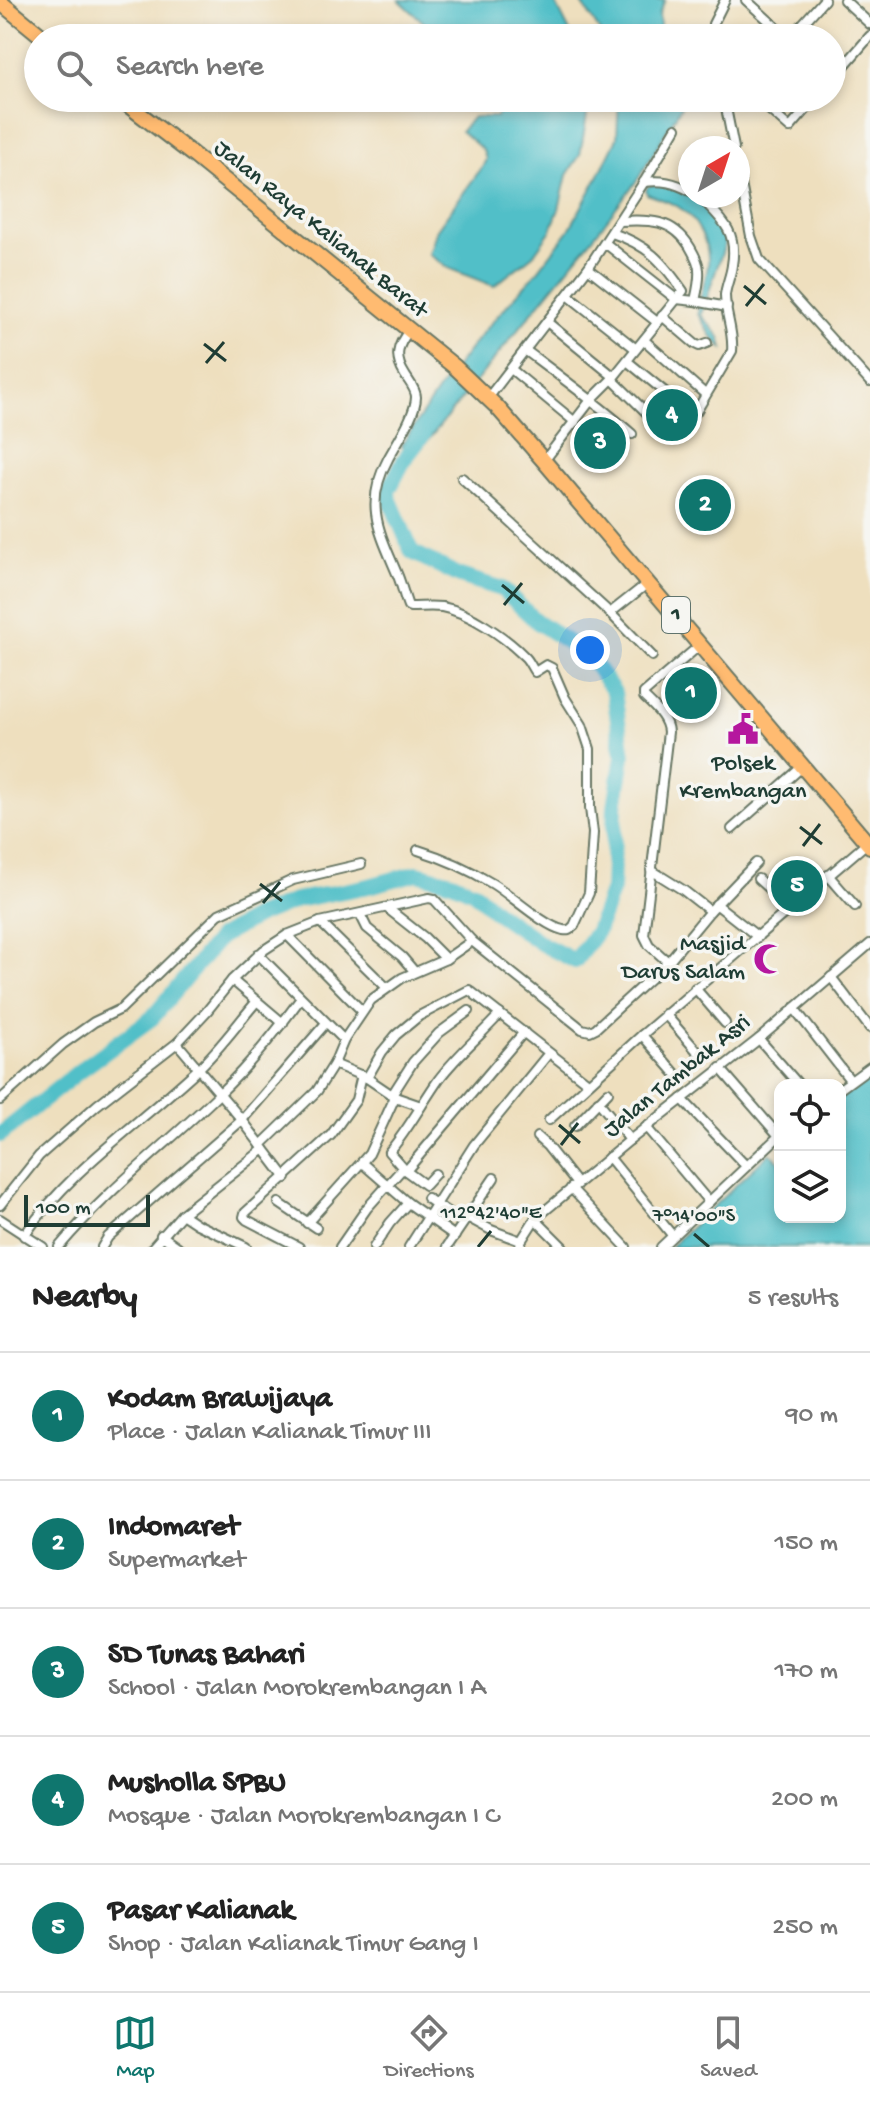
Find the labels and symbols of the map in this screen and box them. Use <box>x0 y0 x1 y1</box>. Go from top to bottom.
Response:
street label: Jalan Raya Kalianak Barat <box>207 135 435 327</box>
north arrow <box>678 136 750 208</box>
pin: 4 <box>646 385 698 445</box>
pin: 3 <box>574 413 626 473</box>
pin: 2 <box>679 475 731 535</box>
road number: 1 <box>662 597 690 633</box>
your location <box>570 630 610 670</box>
pin: 1 <box>665 663 717 723</box>
public building icon: Polsek Krembangan <box>726 712 760 746</box>
place label: Polsek Krembangan <box>680 750 807 807</box>
pin: 5 <box>771 856 823 916</box>
place label: Masjid Darus Salam <box>620 931 747 988</box>
mosque icon: Masjid Darus Salam <box>752 942 786 976</box>
street label: Jalan Tambak Asri <box>599 1009 757 1145</box>
scale bar <box>24 1191 150 1227</box>
text: 112°42'40"E <box>440 1203 543 1226</box>
text: 7°14'00"S <box>652 1206 736 1229</box>

